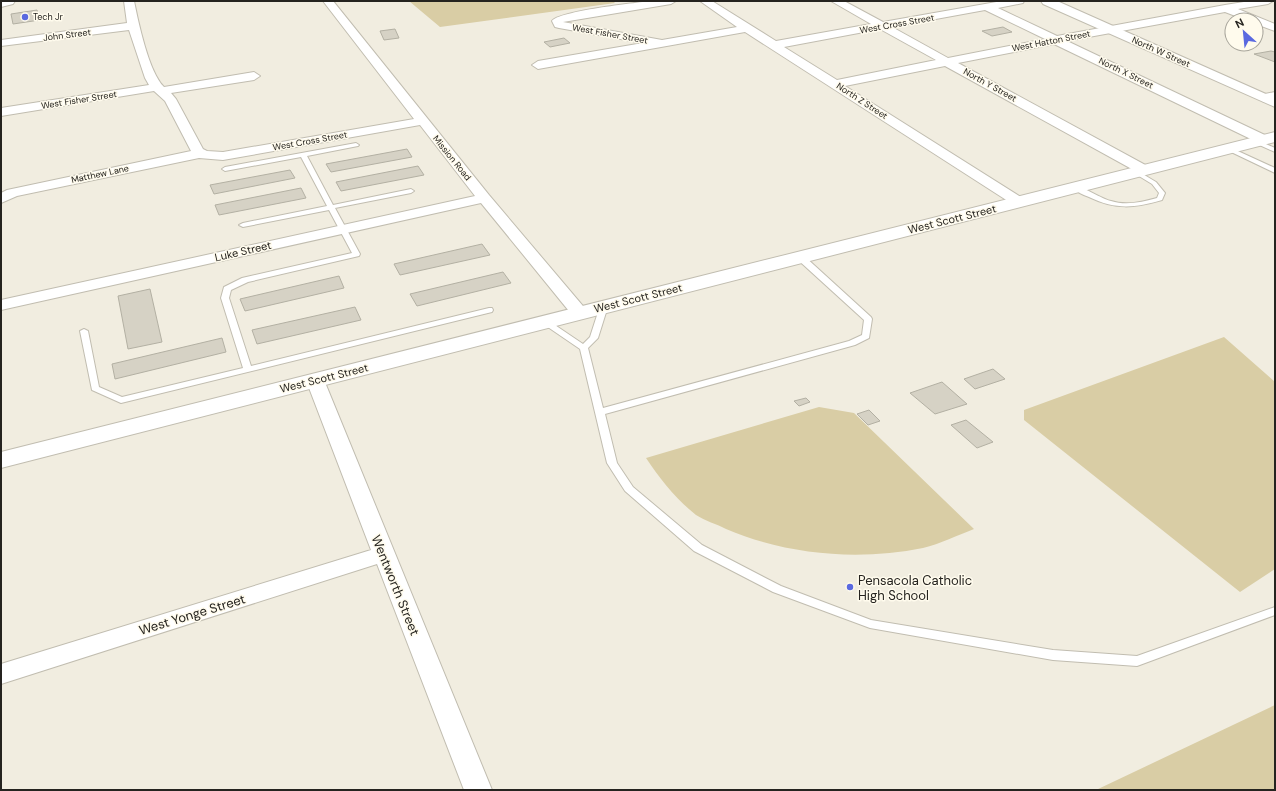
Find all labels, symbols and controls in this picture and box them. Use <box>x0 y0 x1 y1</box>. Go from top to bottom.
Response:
place label: Tech Jr <box>33 11 64 23</box>
street label: West Cross Street <box>859 11 936 36</box>
marker: Tech Jr <box>20 12 30 22</box>
north arrow <box>1224 12 1264 52</box>
text: N <box>1233 15 1246 31</box>
street label: West Fisher Street <box>571 21 649 47</box>
street label: John Street <box>42 26 92 44</box>
street label: West Hatton Street <box>1011 27 1092 55</box>
street label: North W Street <box>1130 34 1192 70</box>
street label: North X Street <box>1097 55 1156 92</box>
street label: North Y Street <box>961 65 1019 105</box>
street label: North Z Street <box>834 80 890 122</box>
street label: West Fisher Street <box>40 88 118 112</box>
street label: West Cross Street <box>272 128 349 153</box>
street label: Mission Road <box>430 133 474 183</box>
street label: Matthew Lane <box>70 162 130 186</box>
street label: West Scott Street <box>906 201 998 237</box>
street label: Luke Street <box>213 238 273 264</box>
street label: West Scott Street <box>592 280 684 316</box>
street label: West Scott Street <box>278 360 370 396</box>
street label: Wentworth Street <box>368 532 423 638</box>
place label: Pensacola Catholic High School <box>858 572 972 604</box>
marker: Pensacola Catholic High School <box>845 582 855 592</box>
street label: West Yonge Street <box>137 590 247 639</box>

